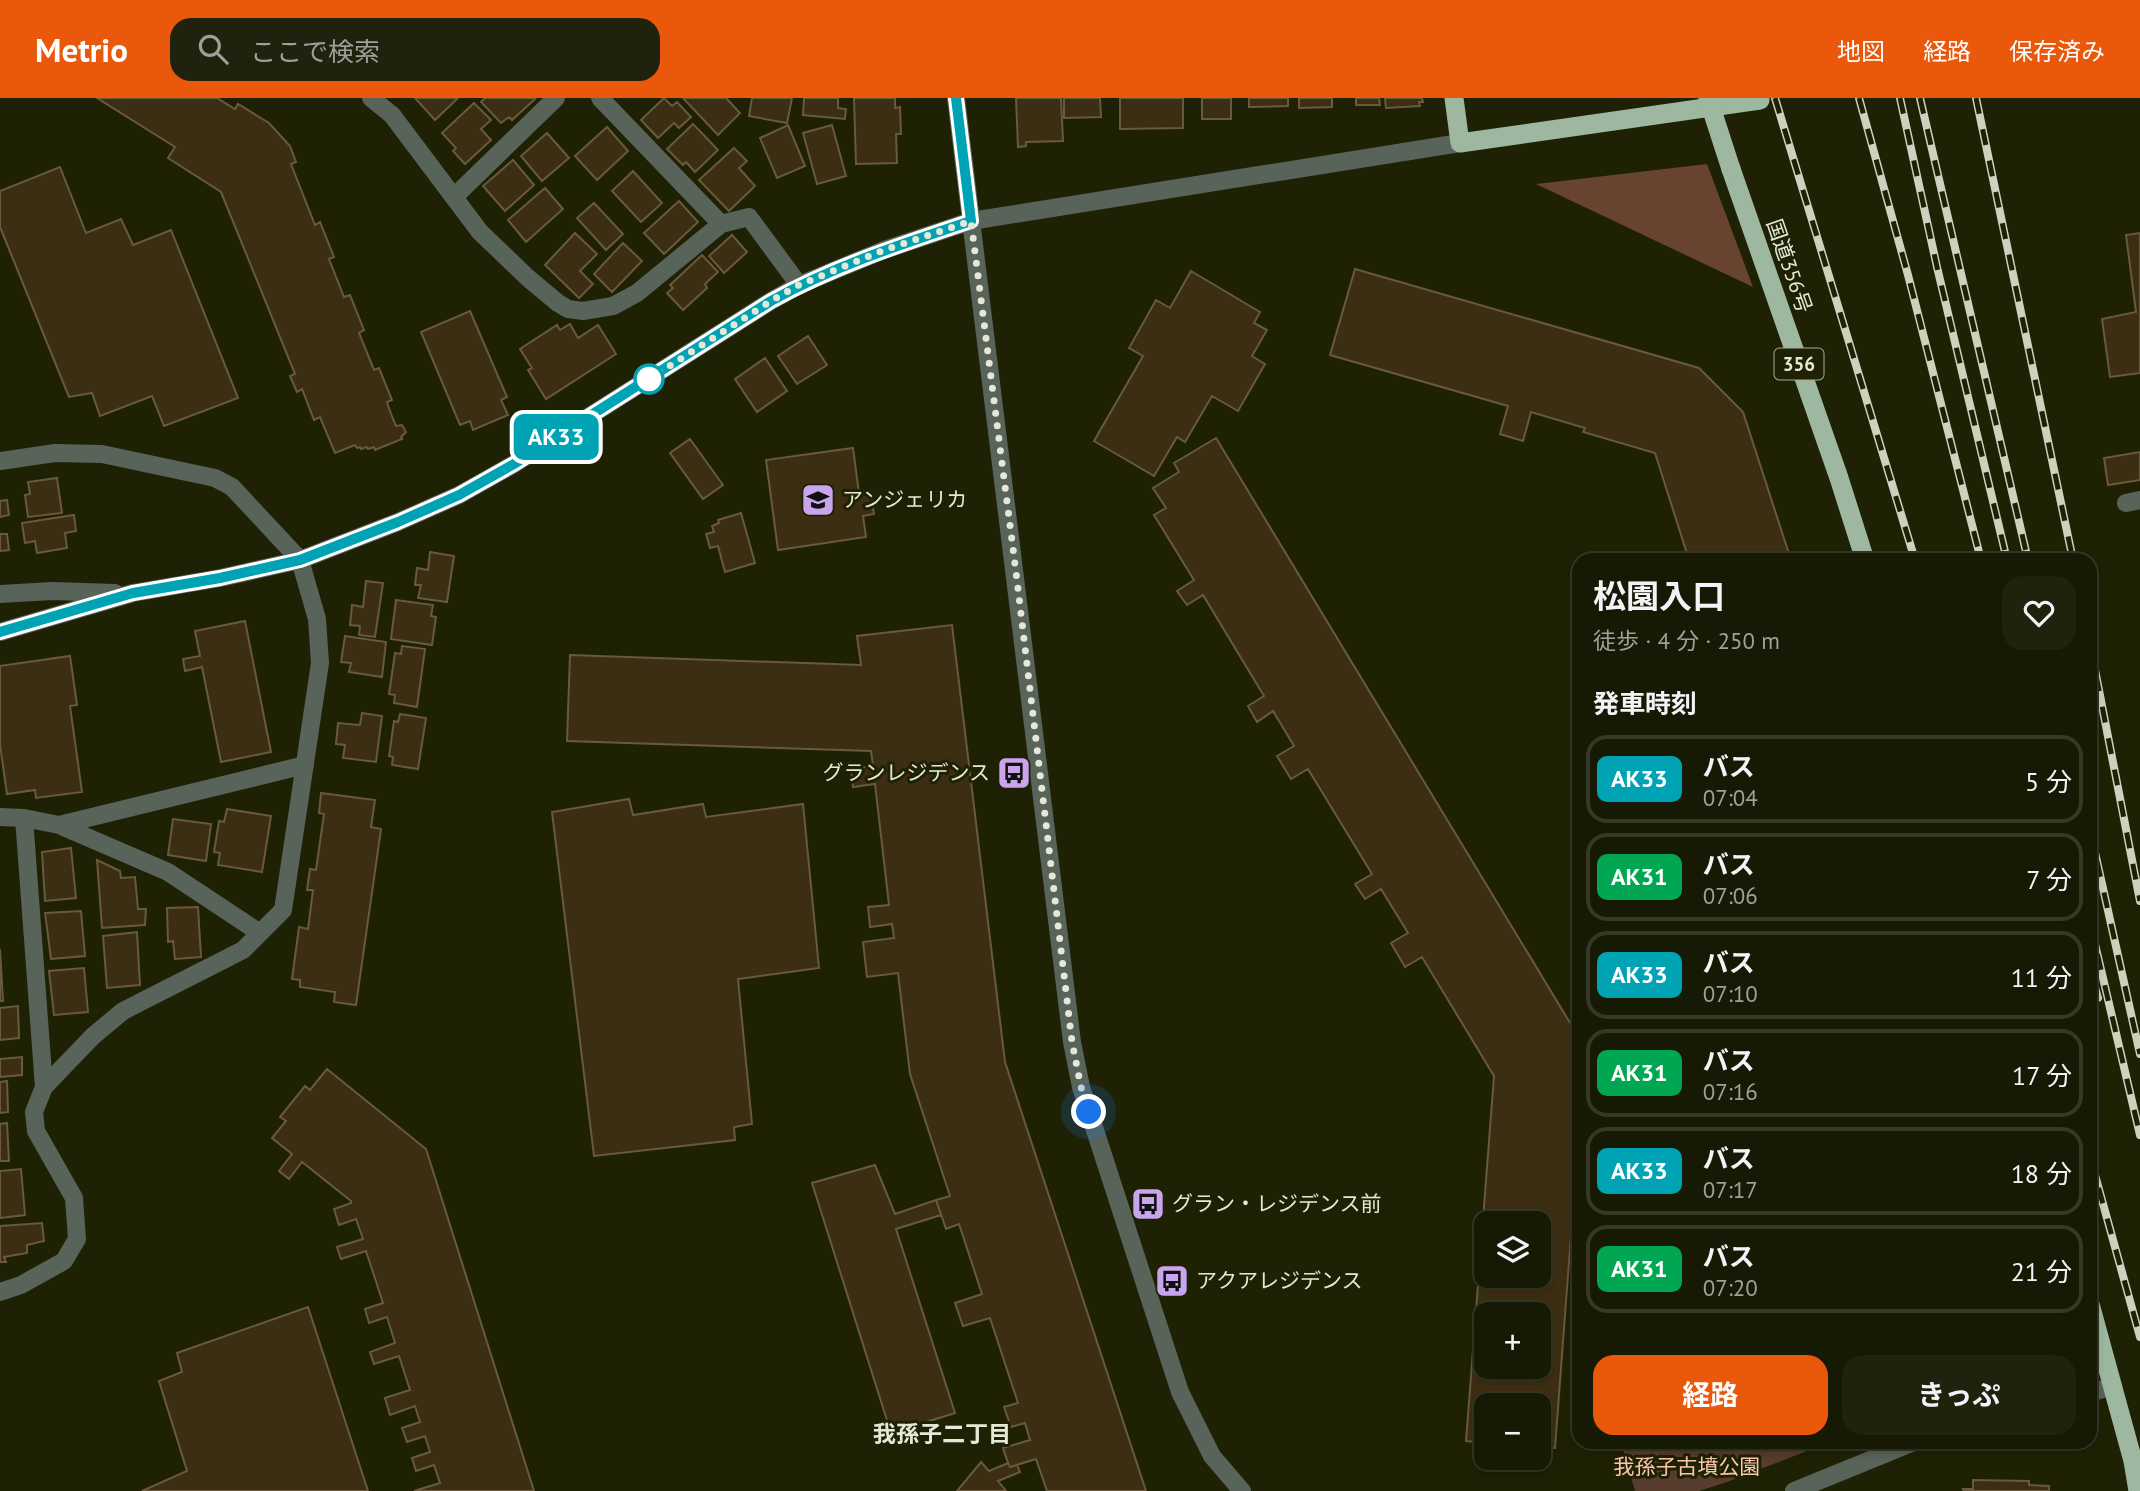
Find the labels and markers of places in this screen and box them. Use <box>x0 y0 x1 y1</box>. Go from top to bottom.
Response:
unlabelled marker <box>634 364 664 394</box>
school or university icon: アンジェリカ <box>799 481 837 519</box>
place label: アンジェリカ <box>842 486 967 513</box>
bus stop icon: グランレジデンス <box>995 754 1033 792</box>
place label: グランレジデンス <box>822 759 990 786</box>
bus stop icon: グラン・レジデンス前 <box>1129 1185 1167 1223</box>
place label: グラン・レジデンス前 <box>1172 1190 1382 1217</box>
bus stop icon: アクアレジデンス <box>1153 1262 1191 1300</box>
place label: アクアレジデンス <box>1196 1267 1363 1294</box>

